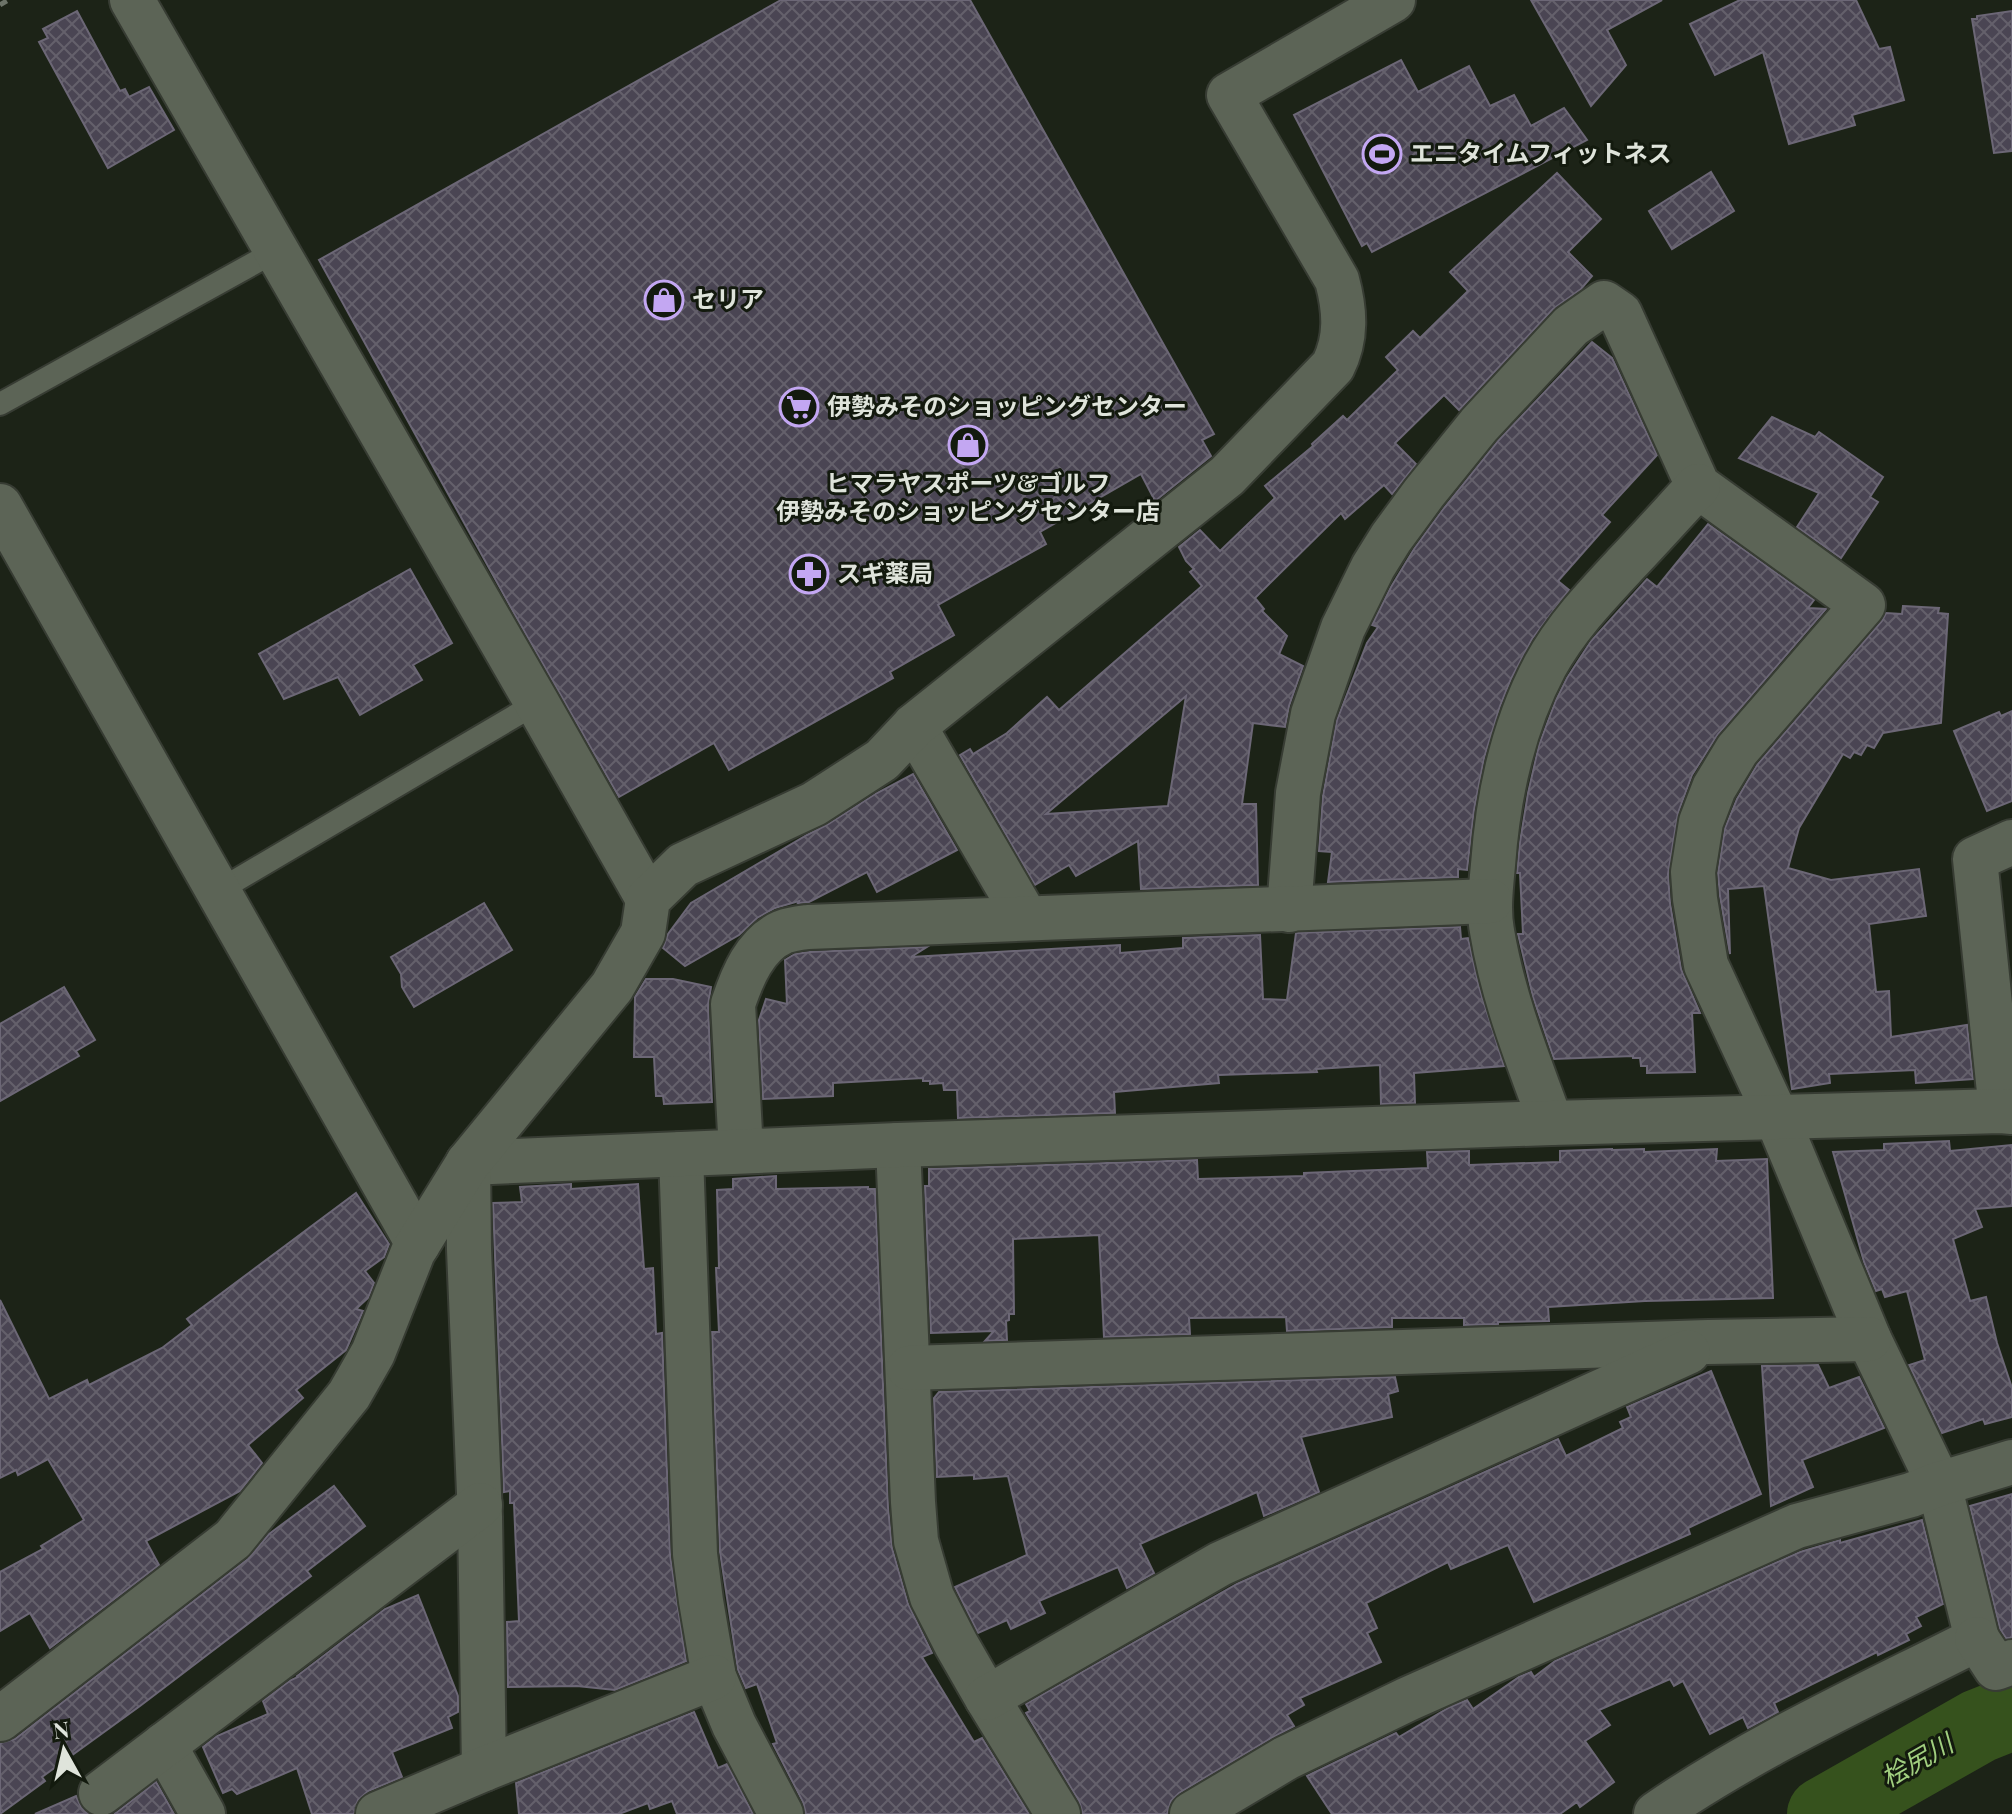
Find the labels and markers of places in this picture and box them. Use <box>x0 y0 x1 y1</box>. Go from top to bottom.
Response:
sports icon: エニタイムフィットネス <box>1361 133 1403 175</box>
place label: エニタイムフィットネス <box>1410 136 1672 168</box>
shop icon: セリア <box>643 279 685 321</box>
place label: セリア <box>692 282 764 314</box>
supermarket icon: 伊勢みそのショッピングセンター <box>778 386 820 428</box>
place label: 伊勢みそのショッピングセンター <box>827 389 1187 421</box>
shop icon: ヒマラヤスポーツ&ゴルフ 伊勢みそのショッピングセンター店 <box>947 424 989 466</box>
place label: ヒマラヤスポーツ&ゴルフ 伊勢みそのショッピングセンター店 <box>776 466 1160 526</box>
pharmacy icon: スギ薬局 <box>788 553 830 595</box>
place label: スギ薬局 <box>837 556 933 588</box>

